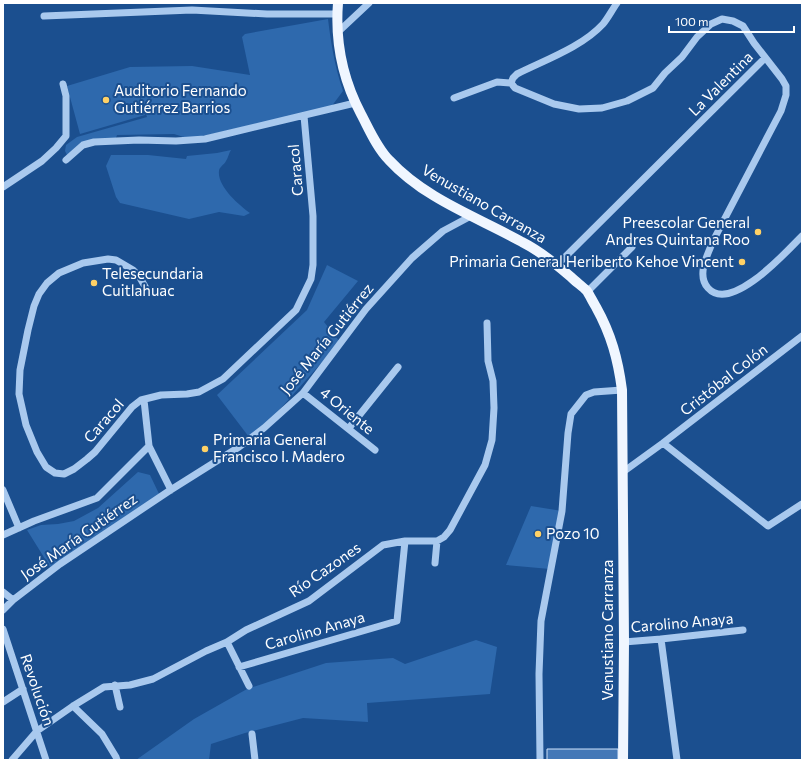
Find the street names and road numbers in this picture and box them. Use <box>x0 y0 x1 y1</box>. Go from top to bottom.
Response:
street label: La Valentina <box>684 47 756 119</box>
street label: Caracol <box>284 143 306 197</box>
street label: Venustiano Carranza <box>419 160 550 246</box>
street label: José María Gutiérrez <box>276 279 377 398</box>
street label: Cristóbal Colón <box>676 340 771 419</box>
street label: 4 Oriente <box>317 383 378 438</box>
street label: Caracol <box>79 395 127 446</box>
street label: José María Gutiérrez <box>17 489 140 583</box>
street label: Río Cazones <box>285 538 364 601</box>
street label: Venustiano Carranza <box>598 560 616 700</box>
street label: Carolino Anaya <box>263 607 367 653</box>
street label: Carolino Anaya <box>630 609 734 635</box>
street label: Revolución <box>17 651 59 728</box>

